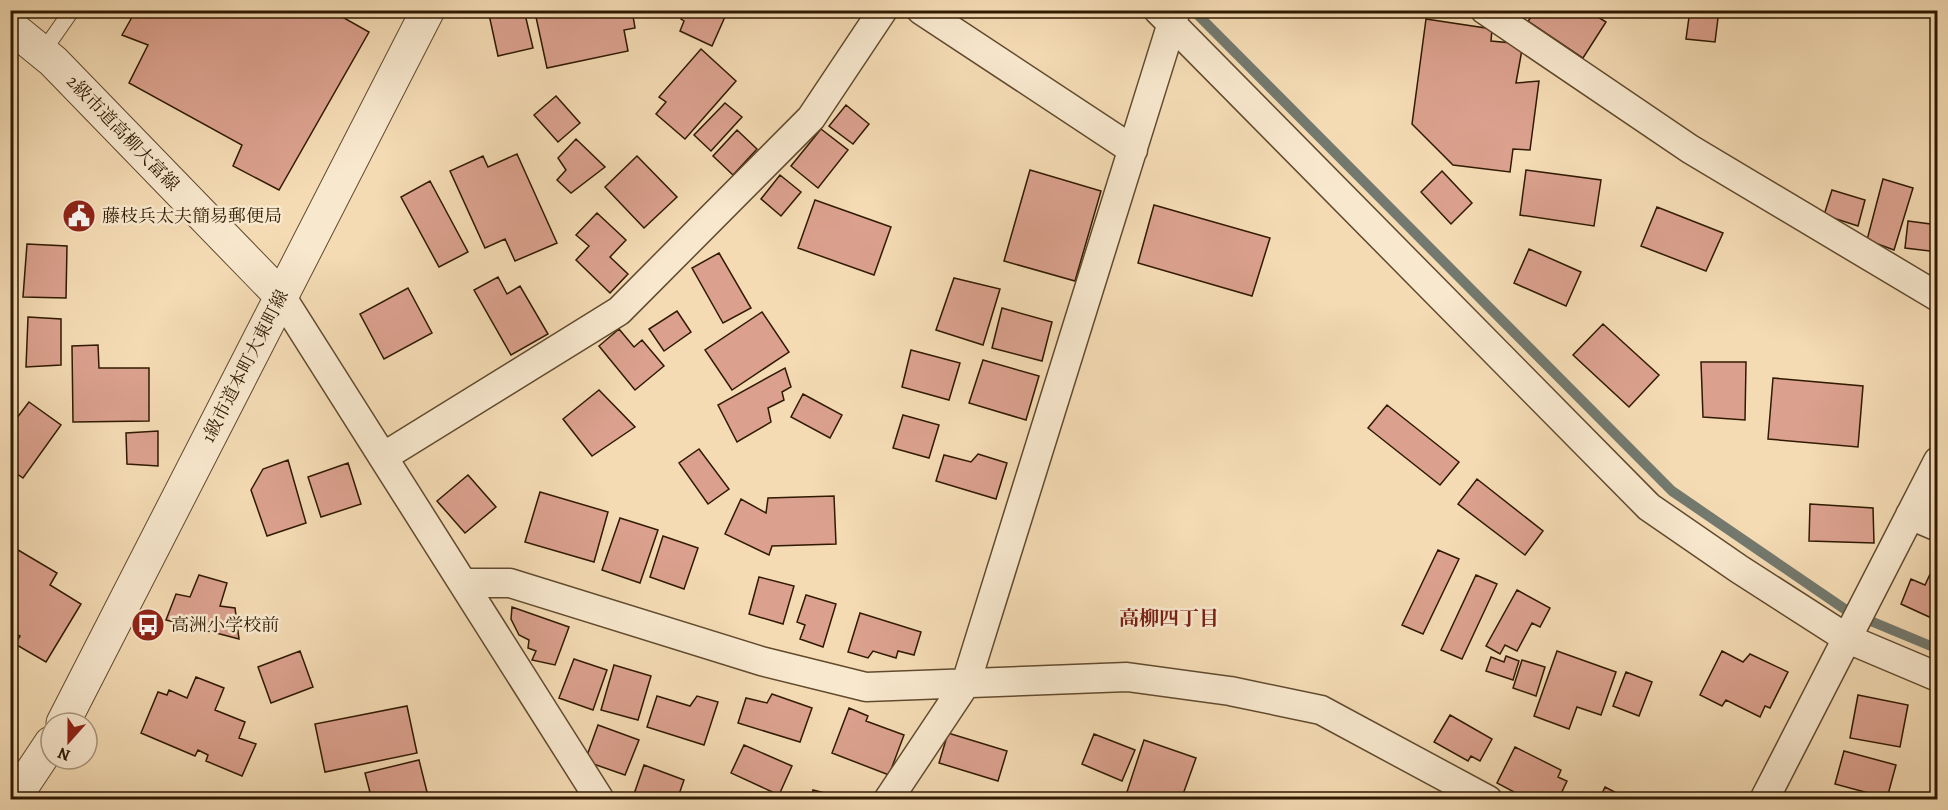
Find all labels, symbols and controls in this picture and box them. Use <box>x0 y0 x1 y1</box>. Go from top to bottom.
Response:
street label: 2級市道高柳大富線 <box>61 70 185 196</box>
public building icon: 藤枝兵太夫簡易郵便局 <box>61 198 97 234</box>
place label: 藤枝兵太夫簡易郵便局 <box>102 204 282 228</box>
street label: 1級市道本町大東町線 <box>196 286 294 446</box>
district label: 高柳四丁目 <box>1119 605 1219 632</box>
bus stop icon: 高洲小学校前 <box>130 607 166 643</box>
place label: 高洲小学校前 <box>171 613 279 637</box>
north arrow <box>39 711 99 771</box>
text: N <box>54 742 73 766</box>

